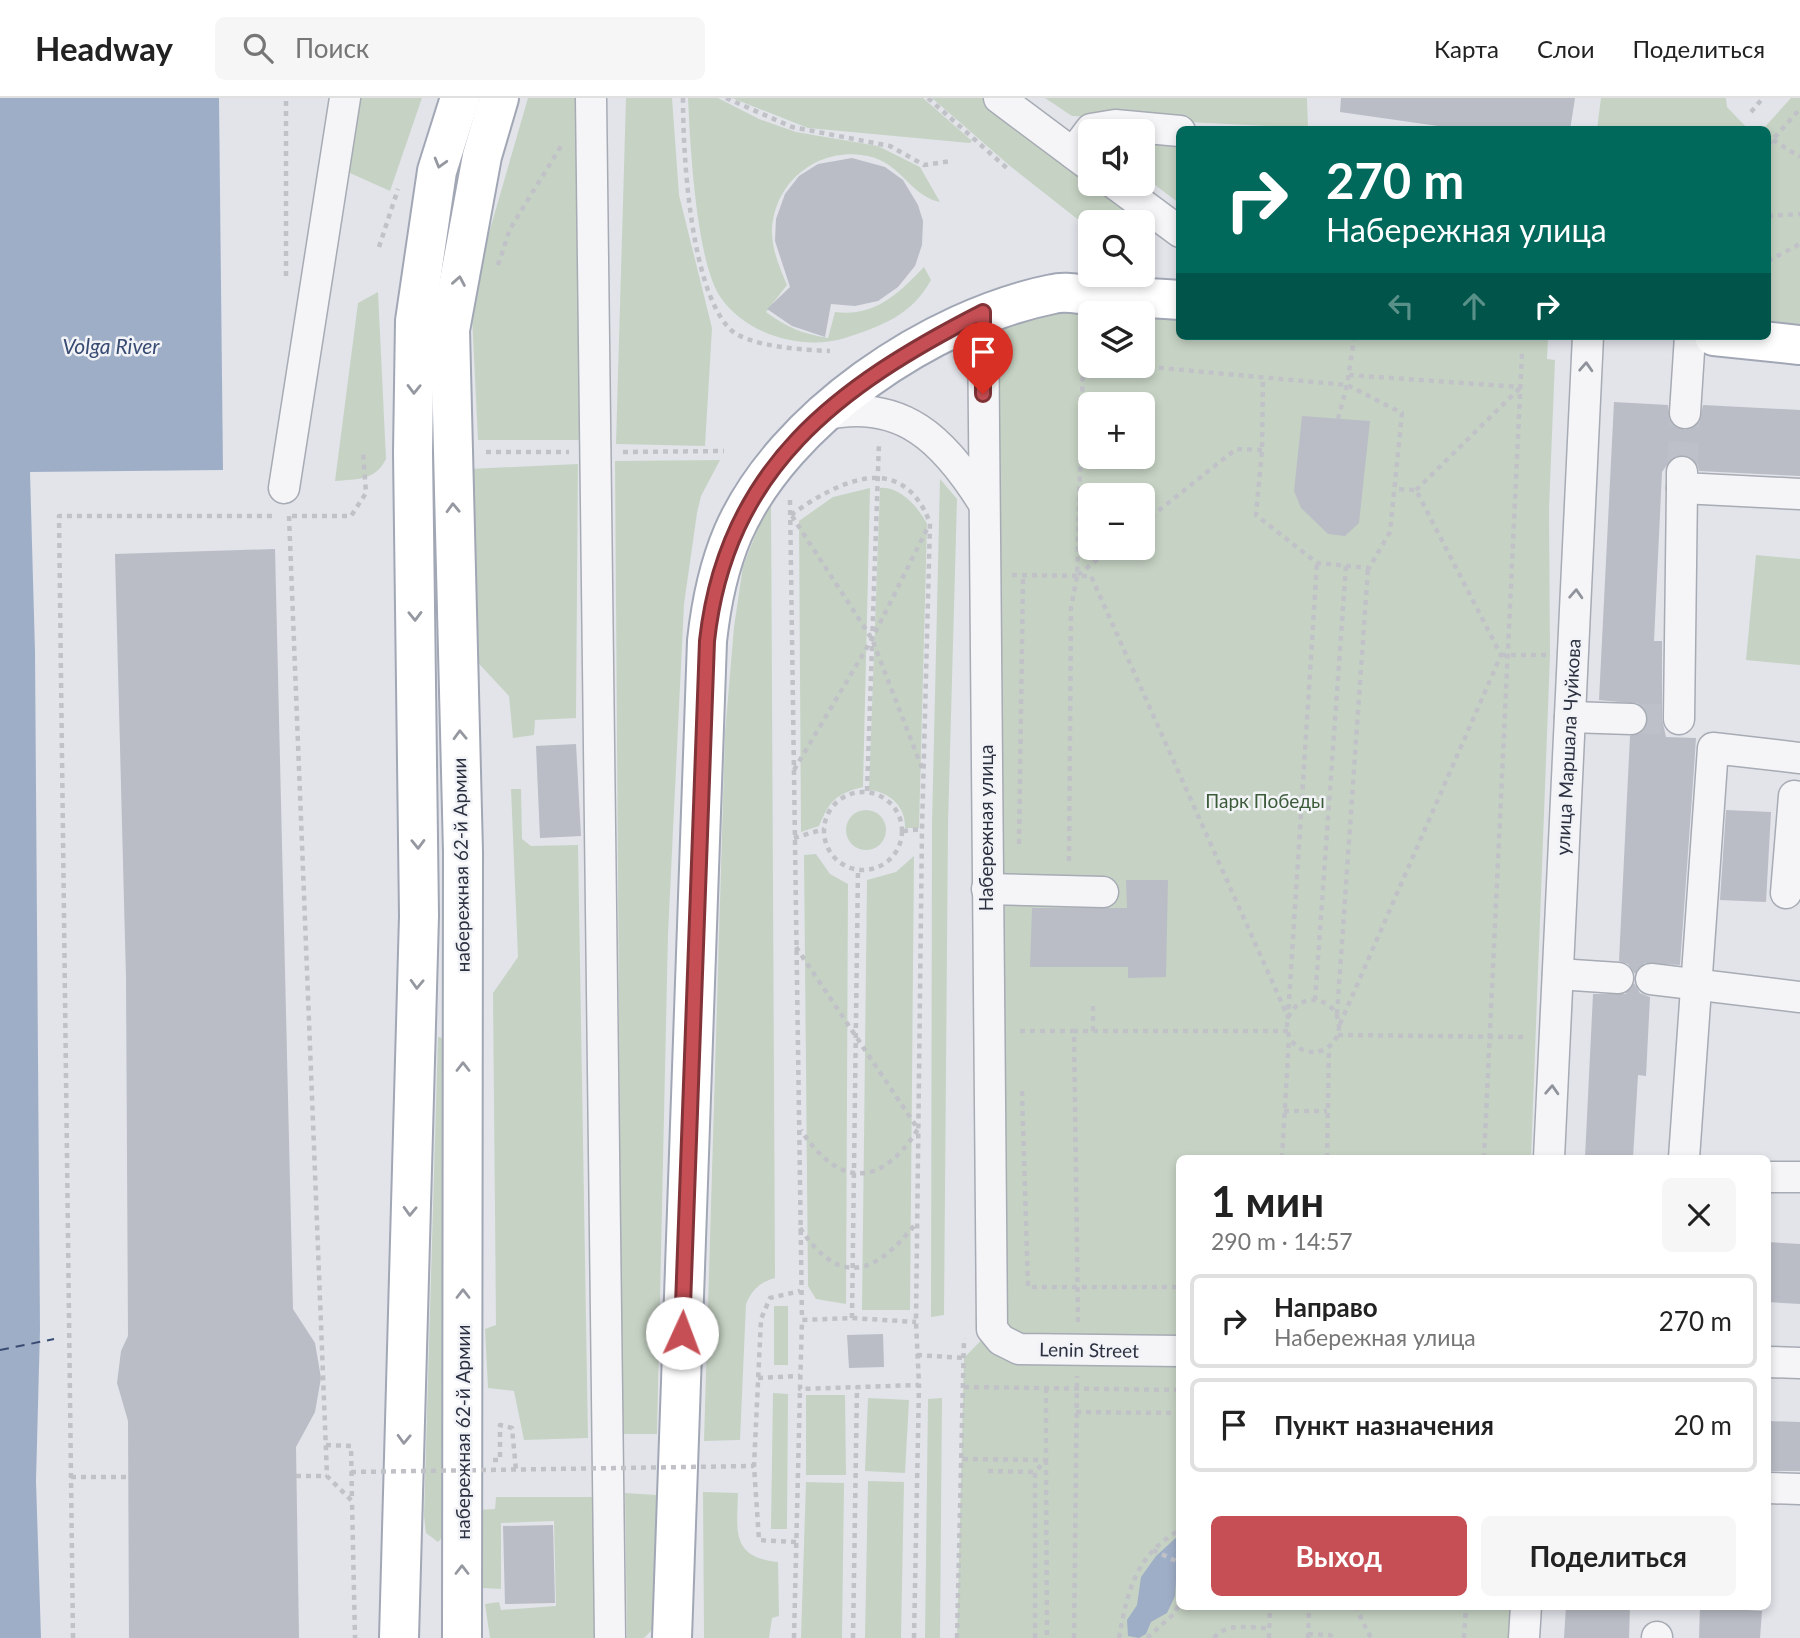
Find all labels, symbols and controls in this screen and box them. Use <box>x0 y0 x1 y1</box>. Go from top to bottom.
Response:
search box <box>215 17 705 80</box>
text: Headway <box>35 28 173 68</box>
icon: search <box>239 29 277 67</box>
text: Поиск <box>295 32 369 64</box>
text: Карта <box>1434 34 1499 63</box>
text: Слои <box>1537 34 1594 63</box>
text: Поделиться <box>1632 34 1765 63</box>
map controls <box>1078 119 1155 560</box>
button: sound <box>1078 119 1155 196</box>
text: 270 m <box>1326 151 1464 209</box>
icon: right <box>1211 154 1302 245</box>
one-way arrow <box>434 157 448 169</box>
button: search <box>1078 210 1155 287</box>
text: Набережная улица <box>1326 210 1607 249</box>
one-way arrow <box>450 275 465 287</box>
icon: left <box>1382 287 1420 325</box>
icon: ahead <box>1455 287 1493 325</box>
icon: right <box>1528 287 1566 325</box>
button: layers <box>1078 301 1155 378</box>
pin <box>953 322 1013 394</box>
water label: Volga River <box>63 333 160 358</box>
icon: arrive <box>964 333 1002 371</box>
one-way arrow <box>1579 361 1594 372</box>
one-way arrow <box>407 383 422 394</box>
button: + <box>1078 392 1155 469</box>
button: − <box>1078 483 1155 560</box>
one-way arrow <box>446 502 461 513</box>
one-way arrow <box>1568 588 1583 599</box>
one-way arrow <box>407 611 423 622</box>
street label: улица Маршала Чуйкова <box>1550 638 1585 856</box>
one-way arrow <box>452 729 467 740</box>
street label: Набережная улица <box>974 745 997 911</box>
street label: набережная 62-й Армии <box>447 757 474 973</box>
park label: Парк Победы <box>1205 789 1325 812</box>
one-way arrow <box>410 839 426 849</box>
one-way arrow <box>409 979 424 990</box>
one-way arrow <box>455 1061 471 1071</box>
one-way arrow <box>1545 1085 1560 1096</box>
text: 1 мин <box>1211 1176 1324 1226</box>
button: close <box>1662 1178 1736 1252</box>
one-way arrow <box>403 1206 418 1217</box>
text: 290 m · 14:57 <box>1211 1227 1353 1255</box>
one-way arrow <box>455 1288 471 1299</box>
text: Направо <box>1274 1291 1378 1323</box>
position arrow <box>645 1296 719 1370</box>
icon: right <box>1215 1302 1253 1340</box>
text: 270 m <box>1659 1305 1732 1337</box>
text: Набережная улица <box>1274 1323 1476 1351</box>
street label: набережная 62-й Армии <box>451 1325 474 1539</box>
street label: Lenin Street <box>1039 1337 1139 1362</box>
icon: arrive <box>1215 1406 1253 1444</box>
text: Пункт назначения <box>1274 1409 1494 1441</box>
text: 20 m <box>1674 1409 1732 1441</box>
one-way arrow <box>396 1434 412 1444</box>
button: Выход <box>1211 1516 1467 1596</box>
button: Поделиться <box>1481 1516 1736 1596</box>
one-way arrow <box>454 1564 470 1575</box>

